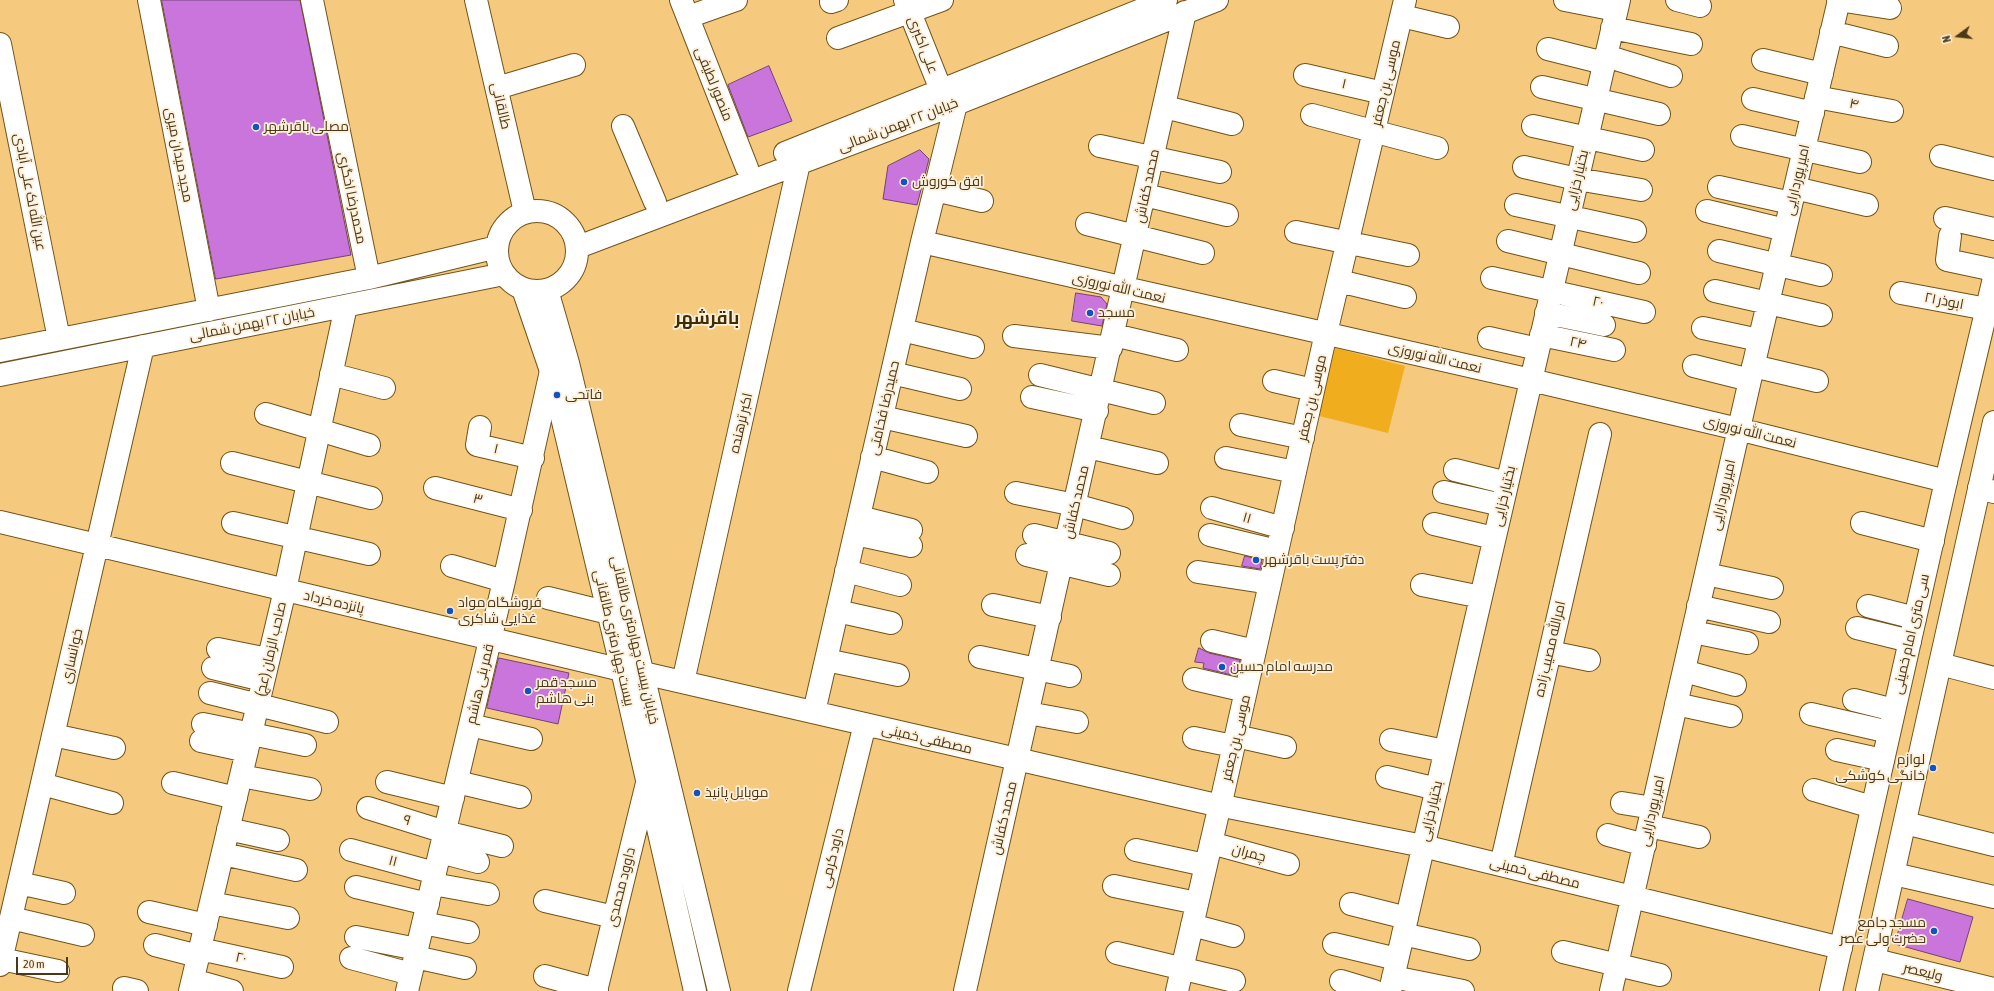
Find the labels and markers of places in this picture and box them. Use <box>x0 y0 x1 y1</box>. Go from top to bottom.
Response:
place label: مصلی باقرشهر <box>264 119 349 135</box>
marker: مصلی باقرشهر <box>251 122 261 132</box>
place label: افق کوروش <box>912 174 984 190</box>
marker: افق کوروش <box>899 177 909 187</box>
place label: مسجد <box>1098 305 1135 321</box>
marker: مسجد <box>1085 308 1095 318</box>
place label: فاتحی <box>565 387 602 403</box>
marker: فاتحی <box>552 390 562 400</box>
place label: دفتر پست باقرشهر <box>1264 552 1364 568</box>
marker: دفتر پست باقرشهر <box>1251 555 1261 565</box>
place label: فروشگاه مواد غذایی شاکری <box>458 595 542 628</box>
marker: فروشگاه مواد غذایی شاکری <box>445 606 455 616</box>
place label: مدرسه امام حسین <box>1230 659 1333 675</box>
marker: مدرسه امام حسین <box>1217 662 1227 672</box>
place label: مسجد قمر بنی هاشم <box>536 675 597 708</box>
marker: مسجد قمر بنی هاشم <box>523 686 533 696</box>
place label: لوازم خانگی کوشکی <box>1835 752 1925 784</box>
marker: لوازم خانگی کوشکی <box>1928 763 1938 773</box>
place label: موبایل پانیذ <box>705 785 769 801</box>
marker: موبایل پانیذ <box>692 788 702 798</box>
place label: مسجد جامع حضرت ولی عصر <box>1840 915 1926 948</box>
marker: مسجد جامع حضرت ولی عصر <box>1929 926 1939 936</box>

